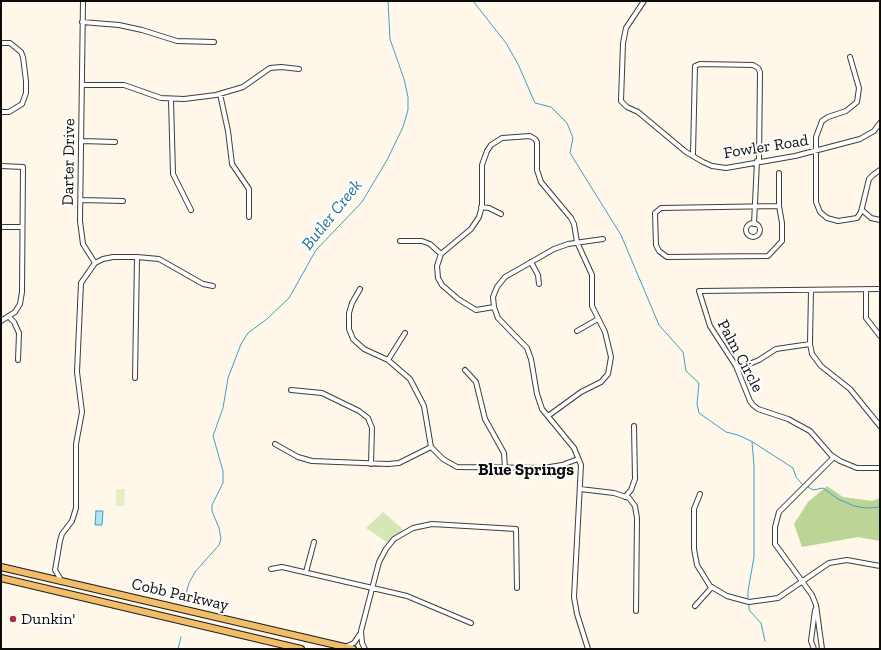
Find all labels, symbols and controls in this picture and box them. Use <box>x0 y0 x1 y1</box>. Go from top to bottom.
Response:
street label: Darter Drive <box>59 118 79 206</box>
street label: Fowler Road <box>722 131 810 163</box>
water label: Butler Creek <box>297 176 367 254</box>
street label: Palm Circle <box>713 317 767 395</box>
district label: Blue Springs <box>478 460 574 480</box>
street label: Cobb Parkway <box>130 575 230 615</box>
place label: Dunkin' <box>21 609 75 629</box>
marker: Dunkin' <box>8 614 18 624</box>

